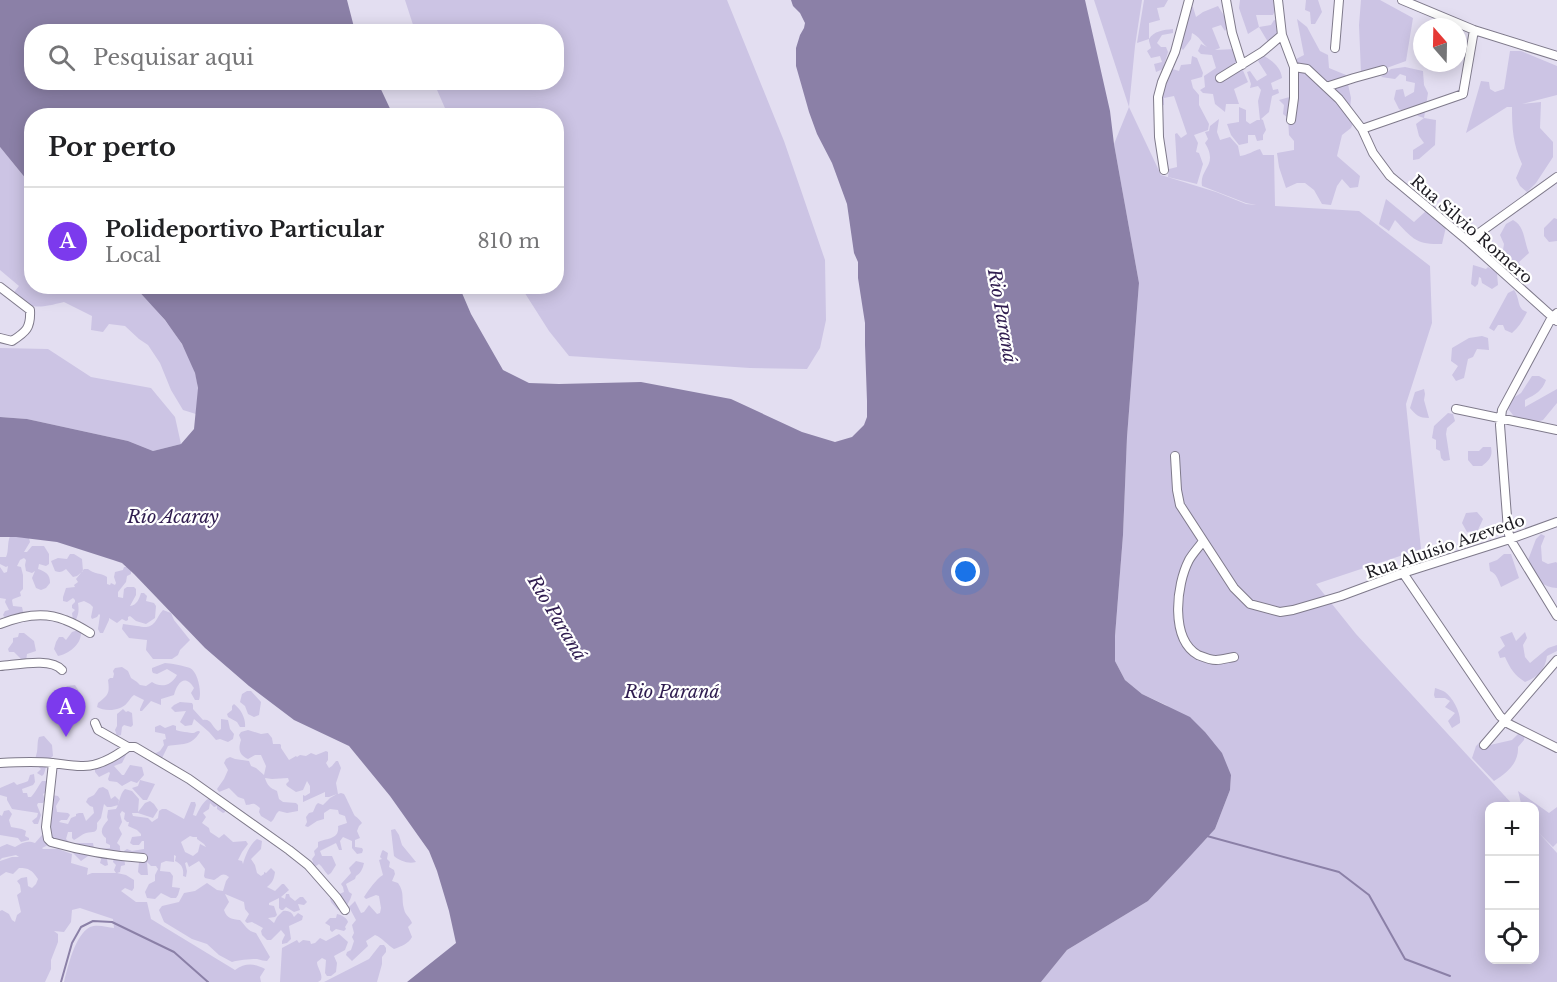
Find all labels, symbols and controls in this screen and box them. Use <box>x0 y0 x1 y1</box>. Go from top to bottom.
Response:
north arrow <box>1413 18 1467 72</box>
search box <box>24 24 564 90</box>
icon: search <box>45 41 78 74</box>
text: Pesquisar aqui <box>93 44 254 71</box>
text: Por perto <box>48 131 176 163</box>
street label: Rua Silvio Romero <box>1407 171 1537 287</box>
text: Polideportivo Particular <box>105 216 384 243</box>
text: A <box>59 229 76 253</box>
text: 810 m <box>477 229 540 253</box>
text: Local <box>105 243 161 267</box>
water label: Rio Paraná <box>983 266 1021 365</box>
water label: Río Acaray <box>126 506 220 528</box>
street label: Rua Aluísio Azevedo <box>1363 509 1527 583</box>
your location <box>951 557 980 586</box>
water label: Río Paraná <box>522 570 591 665</box>
water label: Rio Paraná <box>623 681 720 703</box>
pin: A <box>46 688 86 737</box>
map controls <box>1485 802 1539 964</box>
button: + <box>1485 802 1539 856</box>
button: − <box>1485 856 1539 910</box>
button: locate <box>1485 910 1539 964</box>

